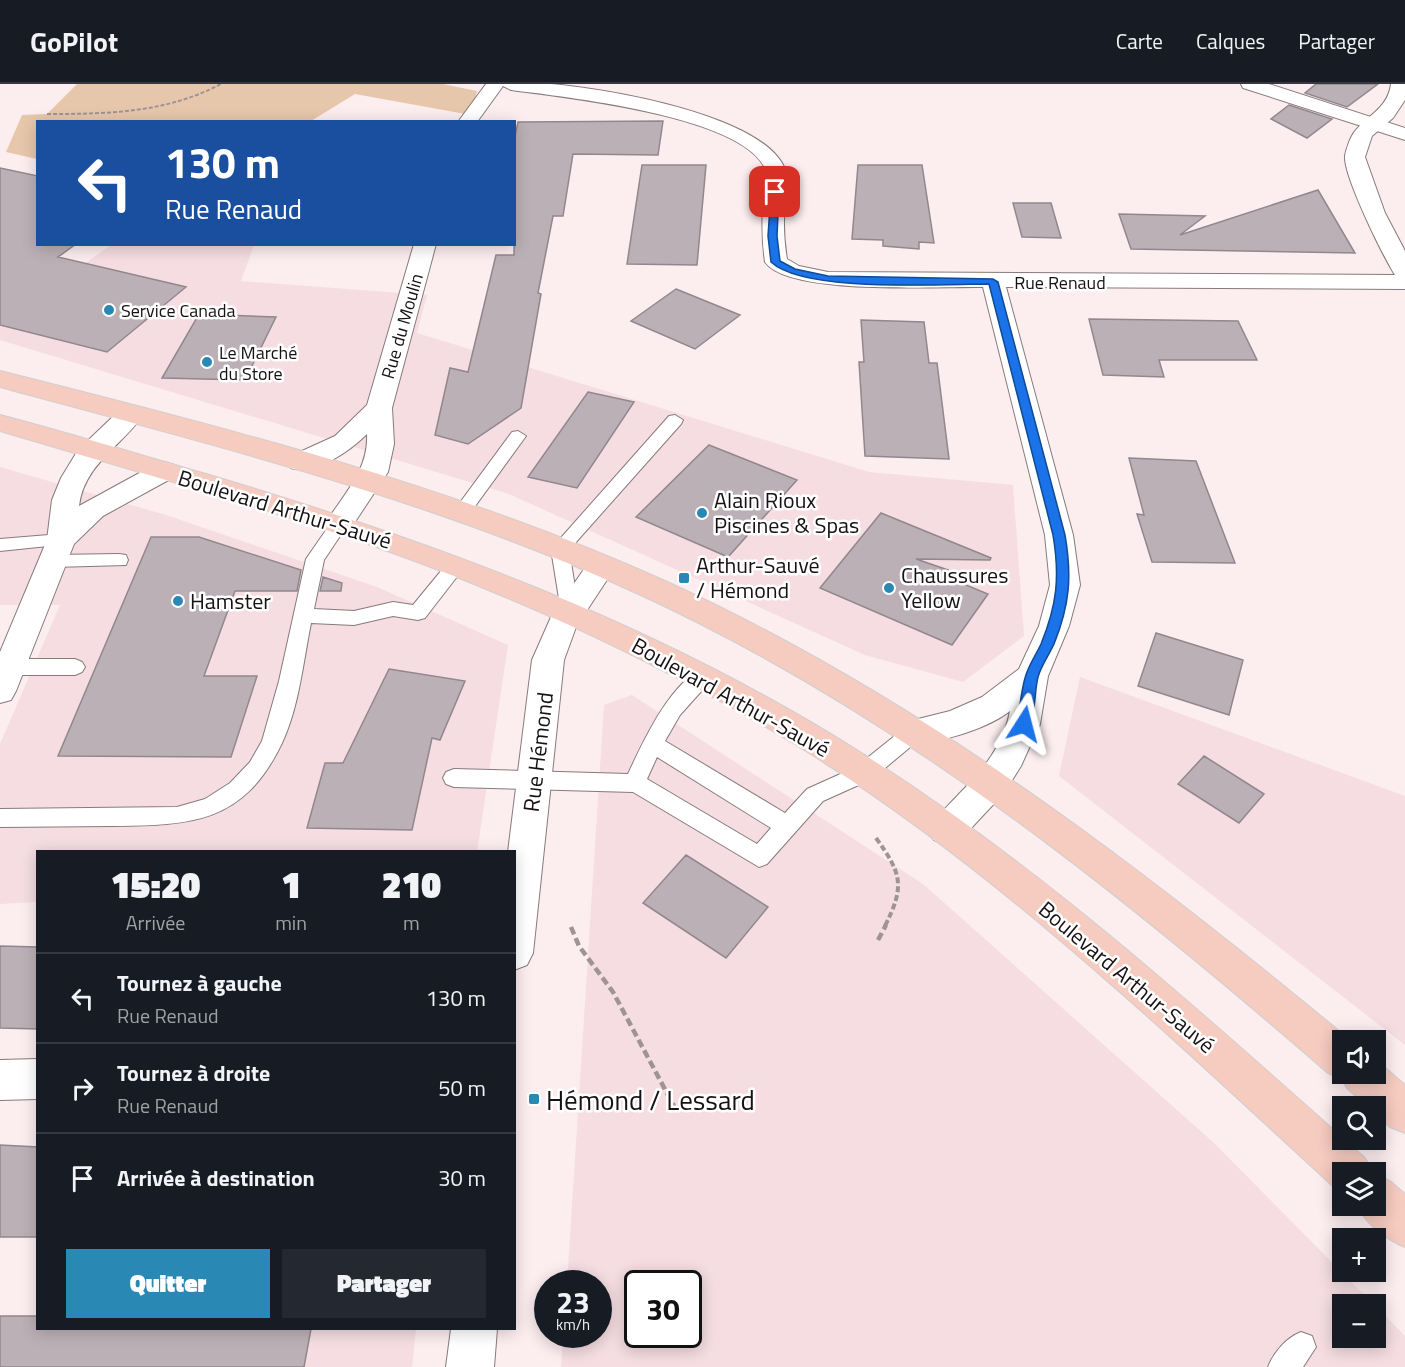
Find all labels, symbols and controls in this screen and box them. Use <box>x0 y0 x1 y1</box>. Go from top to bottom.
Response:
text: GoPilot <box>30 20 118 63</box>
text: Carte <box>1116 25 1163 57</box>
text: Calques <box>1196 25 1265 57</box>
text: Partager <box>1298 25 1375 57</box>
text: 130 m <box>165 130 280 194</box>
icon: left <box>66 144 144 222</box>
pin <box>749 166 800 217</box>
icon: arrive <box>758 175 791 208</box>
text: Rue Renaud <box>165 188 302 229</box>
street label: Rue Renaud <box>1014 269 1106 296</box>
street label: Rue du Moulin <box>374 270 430 382</box>
place label: Service Canada <box>121 297 236 324</box>
marker: Service Canada <box>102 303 116 317</box>
place label: Le Marché du Store <box>219 339 297 387</box>
marker: Le Marché du Store <box>200 355 214 369</box>
street label: Boulevard Arthur-Sauvé <box>174 460 396 558</box>
place label: Alain Rioux Piscines & Spas <box>714 483 859 542</box>
marker: Alain Rioux Piscines & Spas <box>695 506 709 520</box>
place label: Arthur-Sauvé / Hémond <box>696 548 820 607</box>
place label: Chaussures Yellow <box>901 558 1008 617</box>
marker: Arthur-Sauvé / Hémond <box>677 571 691 585</box>
marker: Chaussures Yellow <box>882 581 896 595</box>
place label: Hamster <box>190 584 271 618</box>
marker: Hamster <box>171 594 185 608</box>
street label: Boulevard Arthur-Sauvé <box>626 628 836 766</box>
street label: Rue Hémond <box>514 690 562 814</box>
position arrow <box>992 692 1056 756</box>
text: 15:20 <box>111 857 200 912</box>
text: 1 <box>281 857 301 912</box>
text: 210 <box>382 857 441 912</box>
street label: Boulevard Arthur-Sauvé <box>1031 893 1223 1061</box>
text: Arrivée <box>126 907 185 938</box>
text: min <box>275 907 307 938</box>
text: m <box>403 907 420 938</box>
text: Tournez à gauche <box>117 966 282 1000</box>
text: 130 m <box>426 981 486 1015</box>
icon: left <box>66 982 99 1015</box>
text: Rue Renaud <box>117 1000 219 1031</box>
map controls <box>1332 1030 1386 1348</box>
button: sound <box>1332 1030 1386 1084</box>
text: Tournez à droite <box>117 1056 270 1090</box>
text: 50 m <box>438 1071 486 1105</box>
icon: right <box>66 1072 99 1105</box>
place label: Hémond / Lessard <box>546 1079 755 1120</box>
text: Rue Renaud <box>117 1090 219 1121</box>
marker: Hémond / Lessard <box>527 1092 541 1106</box>
button: search <box>1332 1096 1386 1150</box>
text: Arrivée à destination <box>117 1161 315 1195</box>
text: 30 m <box>438 1161 486 1195</box>
icon: arrive <box>66 1162 99 1195</box>
button: layers <box>1332 1162 1386 1216</box>
button: + <box>1332 1228 1386 1282</box>
button: Quitter <box>66 1249 270 1318</box>
button: Partager <box>282 1249 486 1318</box>
speed limit sign: 30 <box>624 1270 702 1348</box>
text: 23 <box>556 1279 590 1325</box>
button: − <box>1332 1294 1386 1348</box>
text: km/h <box>556 1313 590 1336</box>

